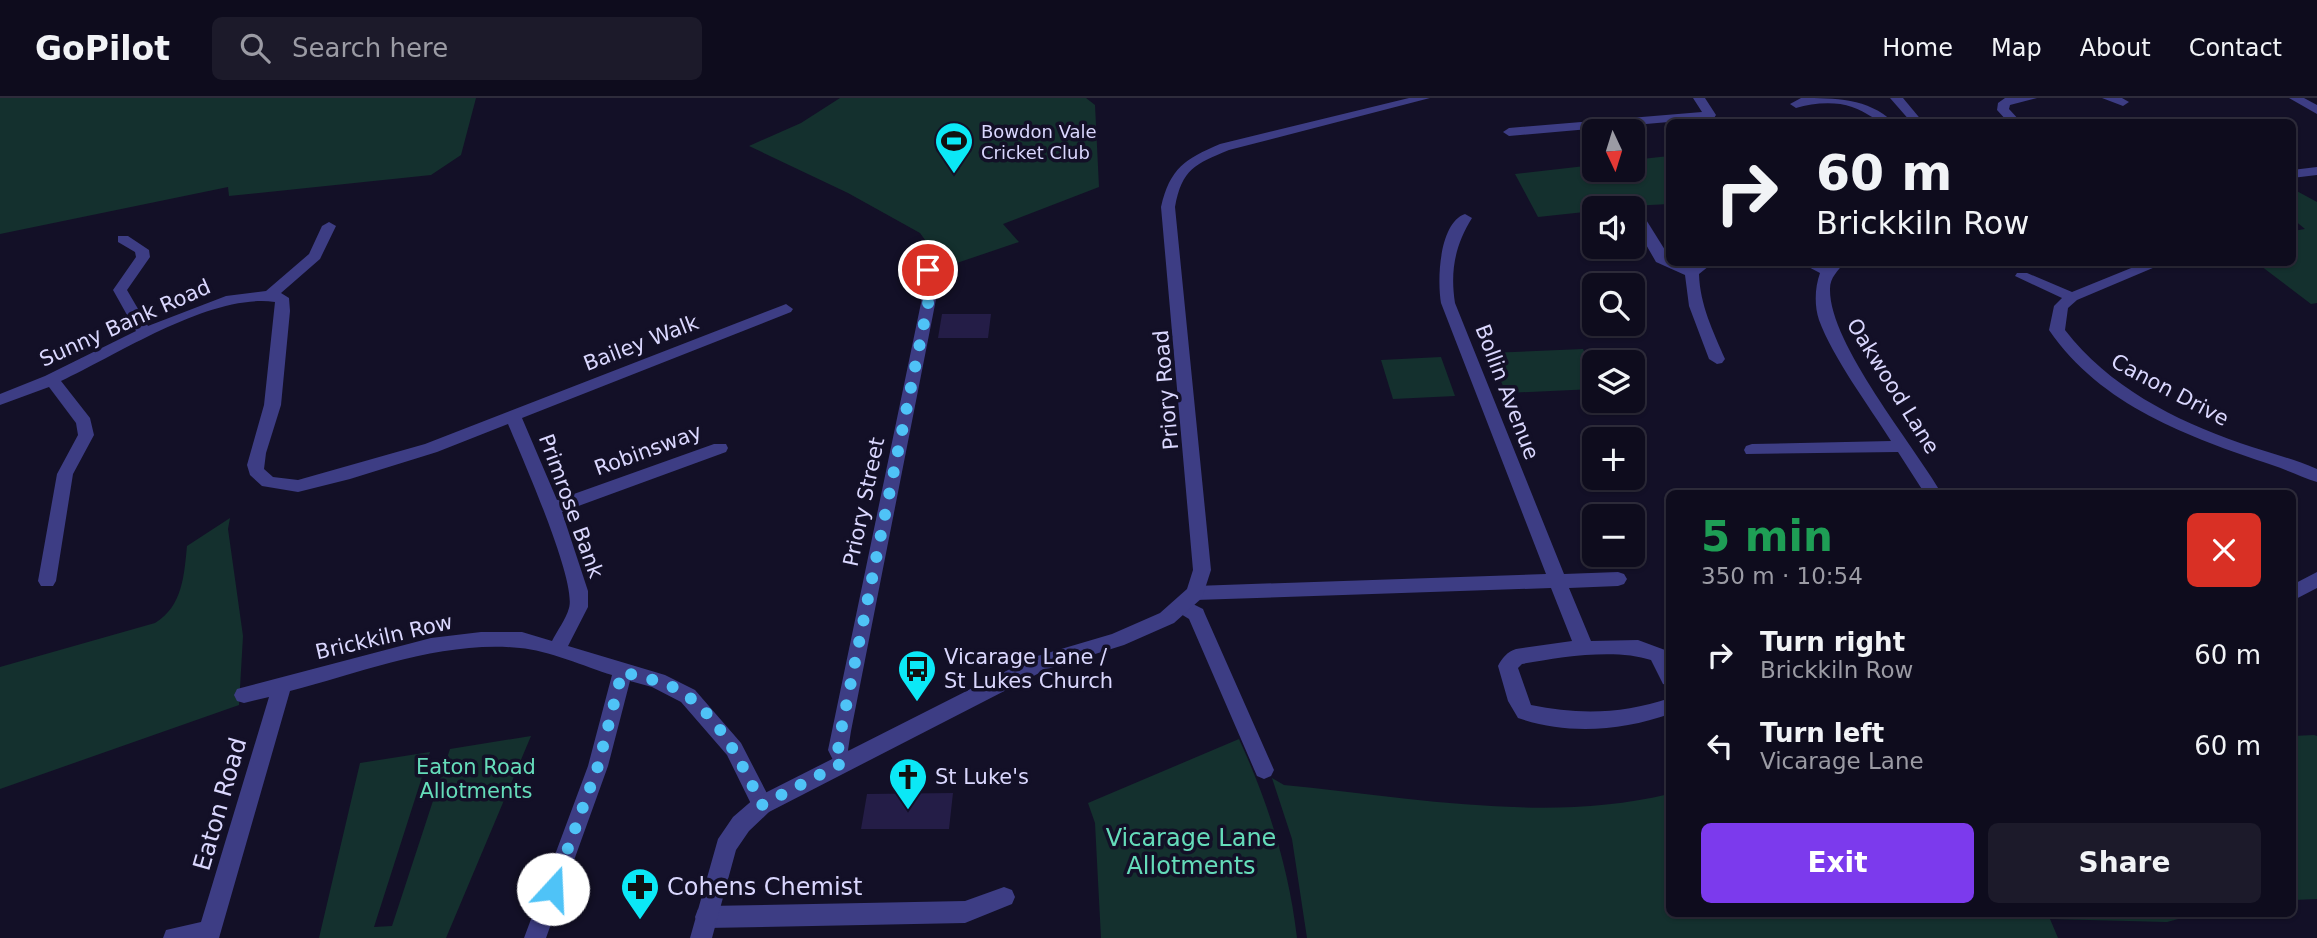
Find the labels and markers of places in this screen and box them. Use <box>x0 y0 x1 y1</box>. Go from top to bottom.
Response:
sports icon: Bowdon Vale Cricket Club <box>933 120 975 175</box>
place label: Bowdon Vale Cricket Club <box>981 121 1097 163</box>
pin <box>898 240 958 300</box>
place label: Vicarage Lane / St Lukes Church <box>944 645 1113 693</box>
bus stop icon: Vicarage Lane / St Lukes Church <box>896 648 938 703</box>
church icon: St Luke's <box>887 756 929 811</box>
place label: St Luke's <box>935 765 1029 789</box>
pharmacy icon: Cohens Chemist <box>619 866 661 921</box>
place label: Cohens Chemist <box>667 873 862 901</box>

